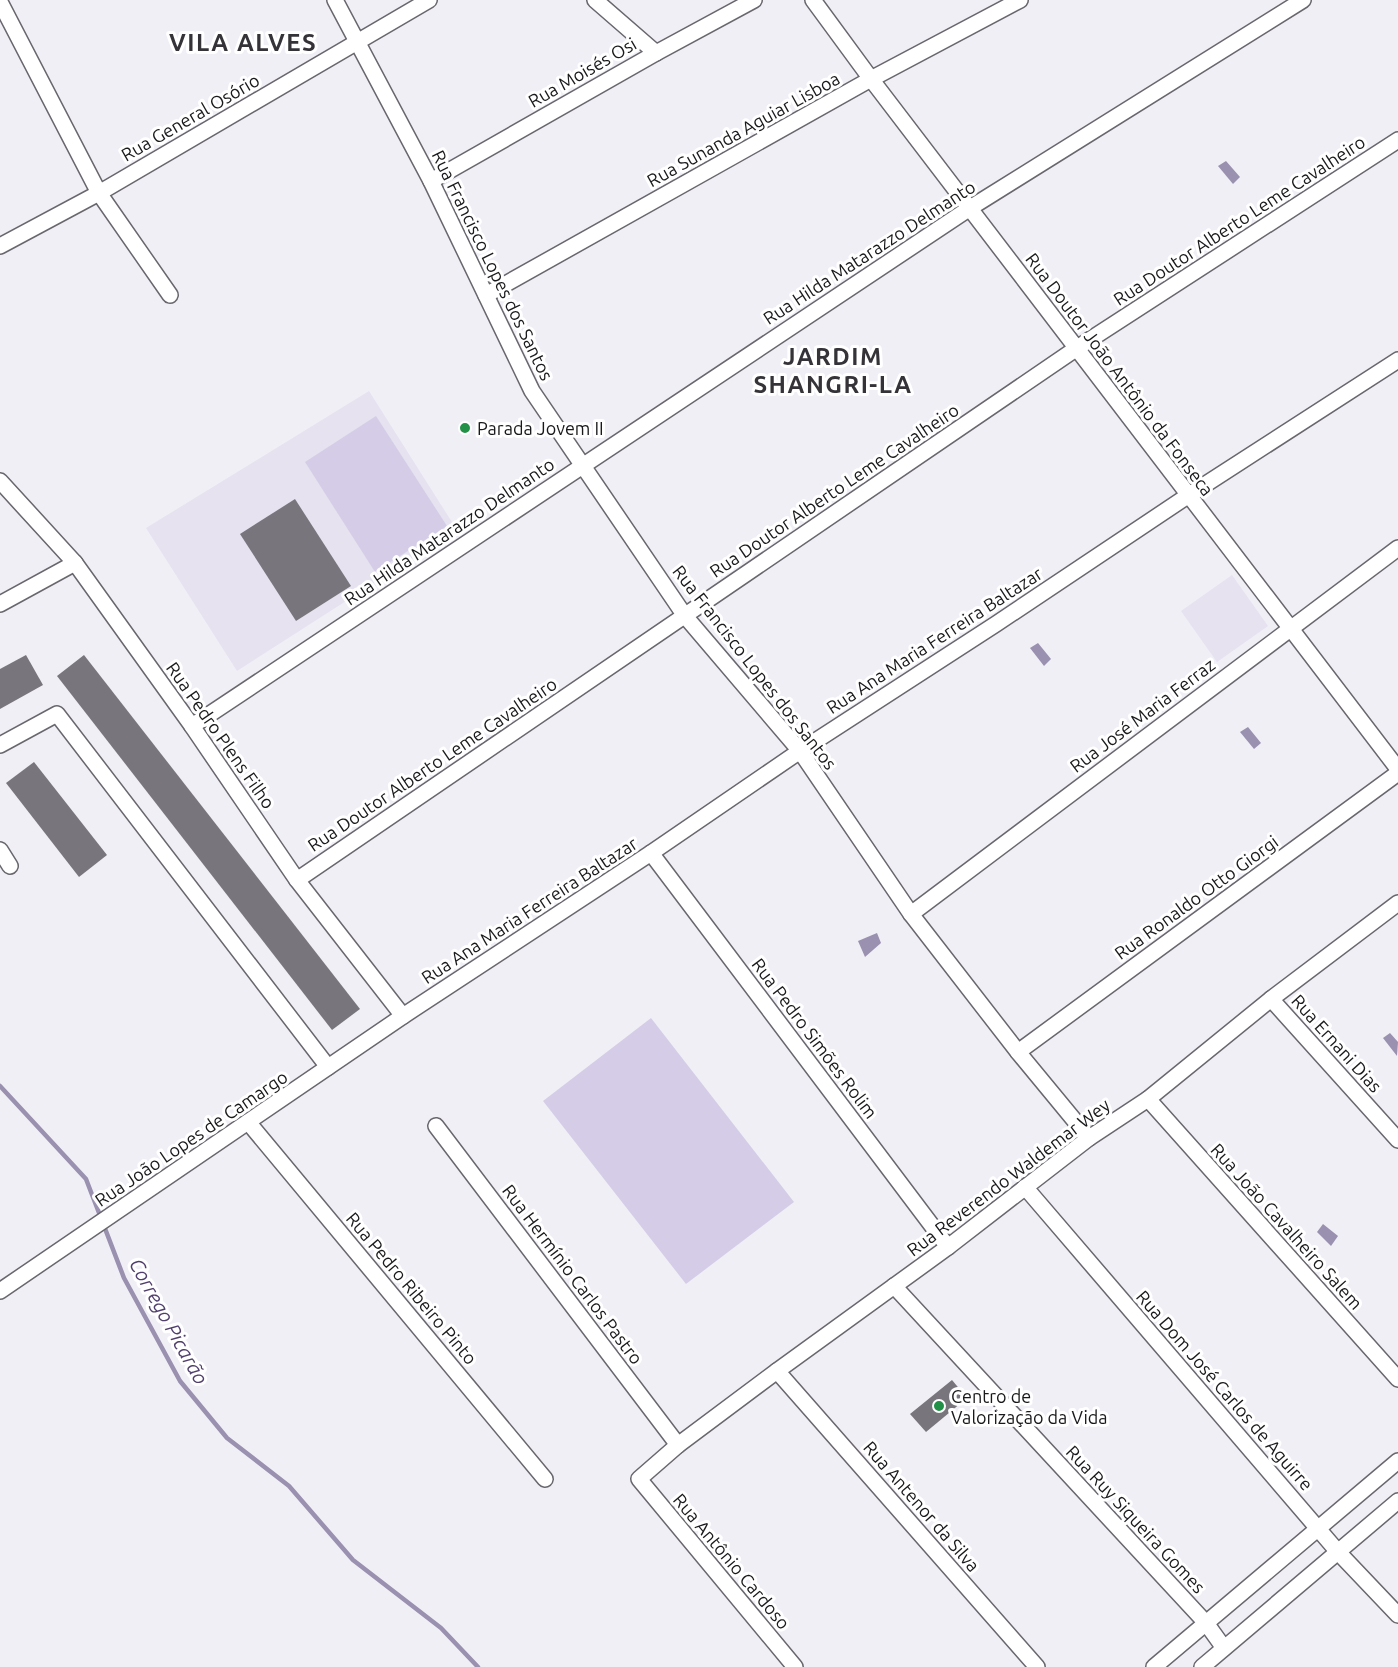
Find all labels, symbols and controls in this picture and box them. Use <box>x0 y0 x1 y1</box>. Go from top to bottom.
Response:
district label: VILA ALVES <box>169 29 317 56</box>
street label: Rua Moisés Osi <box>524 33 640 111</box>
street label: Rua Sunanda Aguiar Lisboa <box>643 68 843 190</box>
street label: Rua General Osório <box>117 69 263 165</box>
street label: Rua Doutor Alberto Leme Cavalheiro <box>1109 131 1369 309</box>
street label: Rua Francisco Lopes dos Santos <box>428 147 558 383</box>
street label: Rua Hilda Matarazzo Delmanto <box>759 176 979 328</box>
street label: Rua Doutor João Antônio da Fonseca <box>1022 249 1218 499</box>
district label: JARDIM SHANGRI-LA <box>753 343 913 398</box>
street label: Rua Doutor Alberto Leme Cavalheiro <box>706 399 962 581</box>
place label: Parada Jovem II <box>477 418 604 438</box>
marker: Parada Jovem II <box>458 421 472 435</box>
street label: Rua Hilda Matarazzo Delmanto <box>340 453 558 609</box>
street label: Rua Francisco Lopes dos Santos <box>669 561 841 773</box>
street label: Rua Ana Maria Ferreira Baltazar <box>822 563 1046 717</box>
street label: Rua José Maria Ferraz <box>1066 654 1218 776</box>
street label: Rua Pedro Plens Filho <box>163 658 279 812</box>
street label: Rua Doutor Alberto Leme Cavalheiro <box>304 673 560 855</box>
street label: Rua Ronaldo Otto Giorgi <box>1110 831 1282 963</box>
street label: Rua Ana Maria Ferreira Baltazar <box>417 833 641 987</box>
street label: Rua Pedro Simões Rolim <box>748 954 882 1122</box>
street label: Rua Ernani Dias <box>1288 990 1386 1096</box>
street label: Rua João Lopes de Camargo <box>91 1066 291 1210</box>
street label: Rua Reverendo Waldemar Wey <box>903 1094 1113 1260</box>
street label: Rua João Cavalheiro Salem <box>1207 1139 1367 1313</box>
street label: Rua Hermínio Carlos Pastro <box>499 1180 647 1368</box>
street label: Rua Pedro Ribeiro Pinto <box>343 1208 481 1368</box>
water label: Corrego Picarão <box>125 1254 213 1388</box>
street label: Rua Dom José Carlos de Aguirre <box>1133 1286 1317 1494</box>
place label: Centro de Valorização da Vida <box>951 1386 1108 1427</box>
marker: Centro de Valorização da Vida <box>932 1399 946 1413</box>
street label: Rua Antenor da Silva <box>860 1437 984 1575</box>
street label: Rua Ruy Siqueira Gomes <box>1063 1441 1210 1597</box>
street label: Rua Antônio Cardoso <box>670 1489 794 1633</box>

